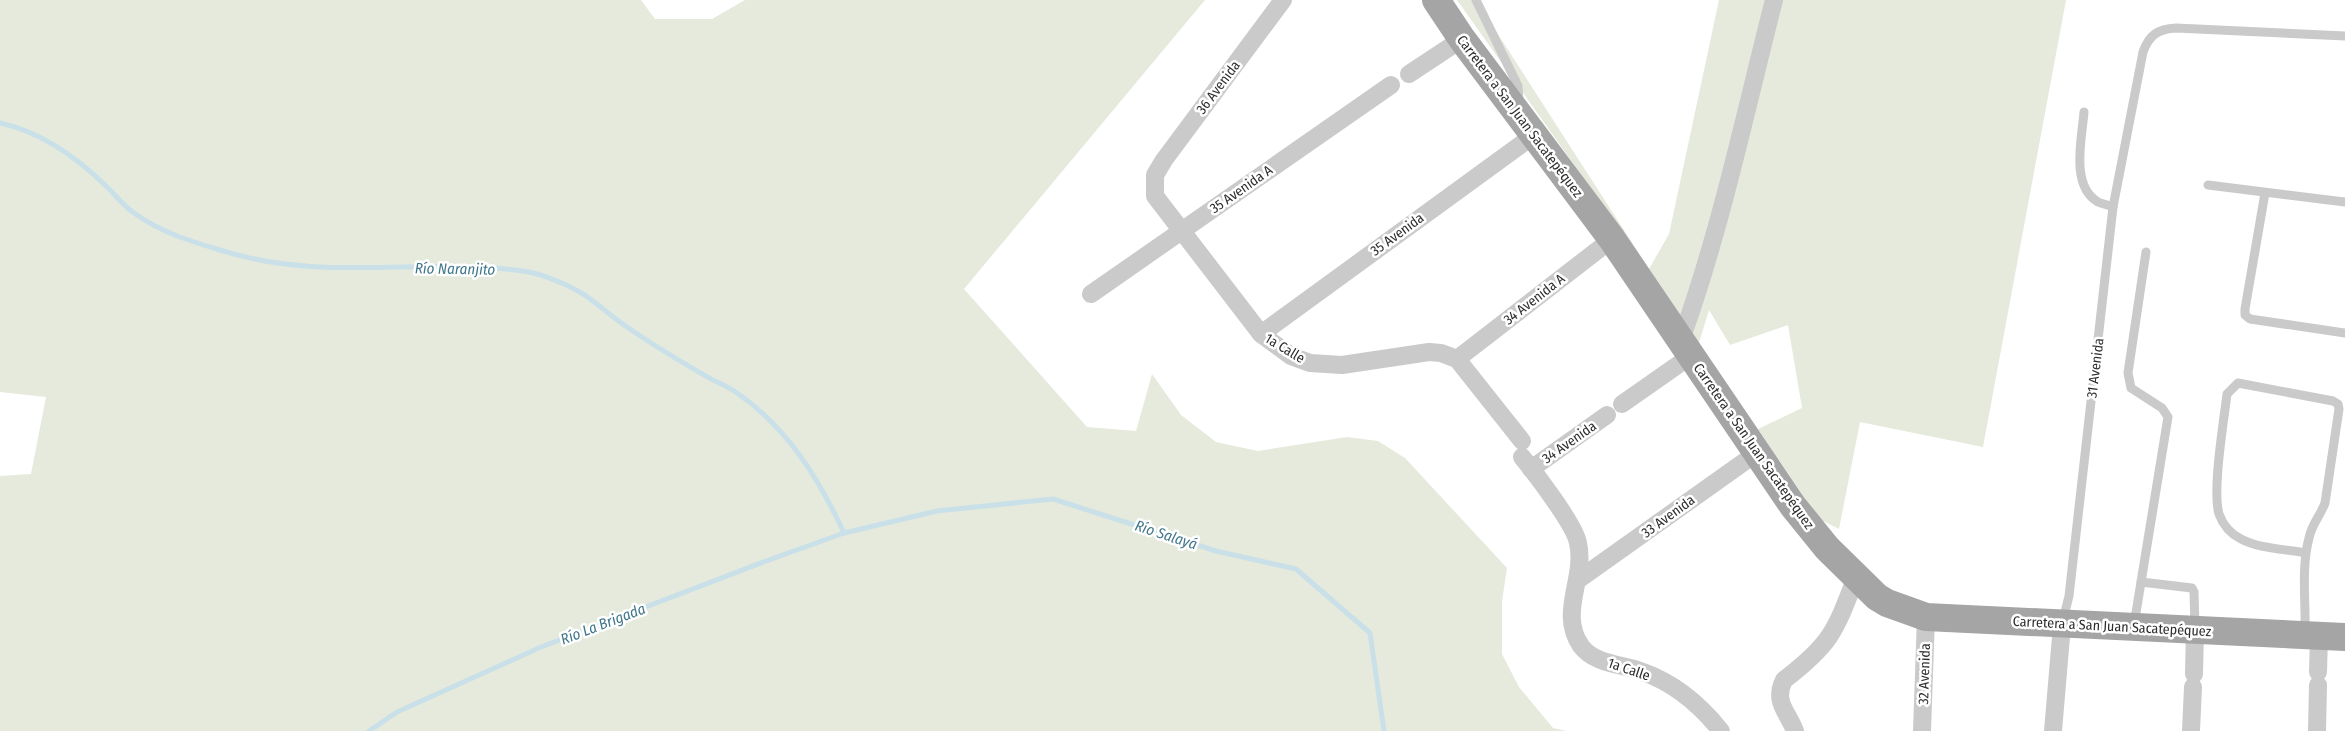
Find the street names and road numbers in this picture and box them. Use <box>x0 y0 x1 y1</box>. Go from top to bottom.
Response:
street label: Carretera a San Juan Sacatepéquez <box>1453 32 1586 201</box>
street label: 36 Avenida <box>1193 57 1244 117</box>
street label: 35 Avenida A <box>1207 161 1276 217</box>
street label: 35 Avenida <box>1367 209 1427 259</box>
street label: 34 Avenida A <box>1500 270 1569 328</box>
street label: 1a Calle <box>1262 330 1308 367</box>
street label: 31 Avenida <box>2083 337 2108 399</box>
street label: Carretera a San Juan Sacatepéquez <box>1690 360 1818 533</box>
street label: 34 Avenida <box>1539 418 1600 467</box>
street label: 33 Avenida <box>1638 491 1698 541</box>
street label: Carretera a San Juan Sacatepéquez <box>2012 613 2212 640</box>
street label: 32 Avenida <box>1915 643 1934 705</box>
street label: 1a Calle <box>1605 654 1652 685</box>

